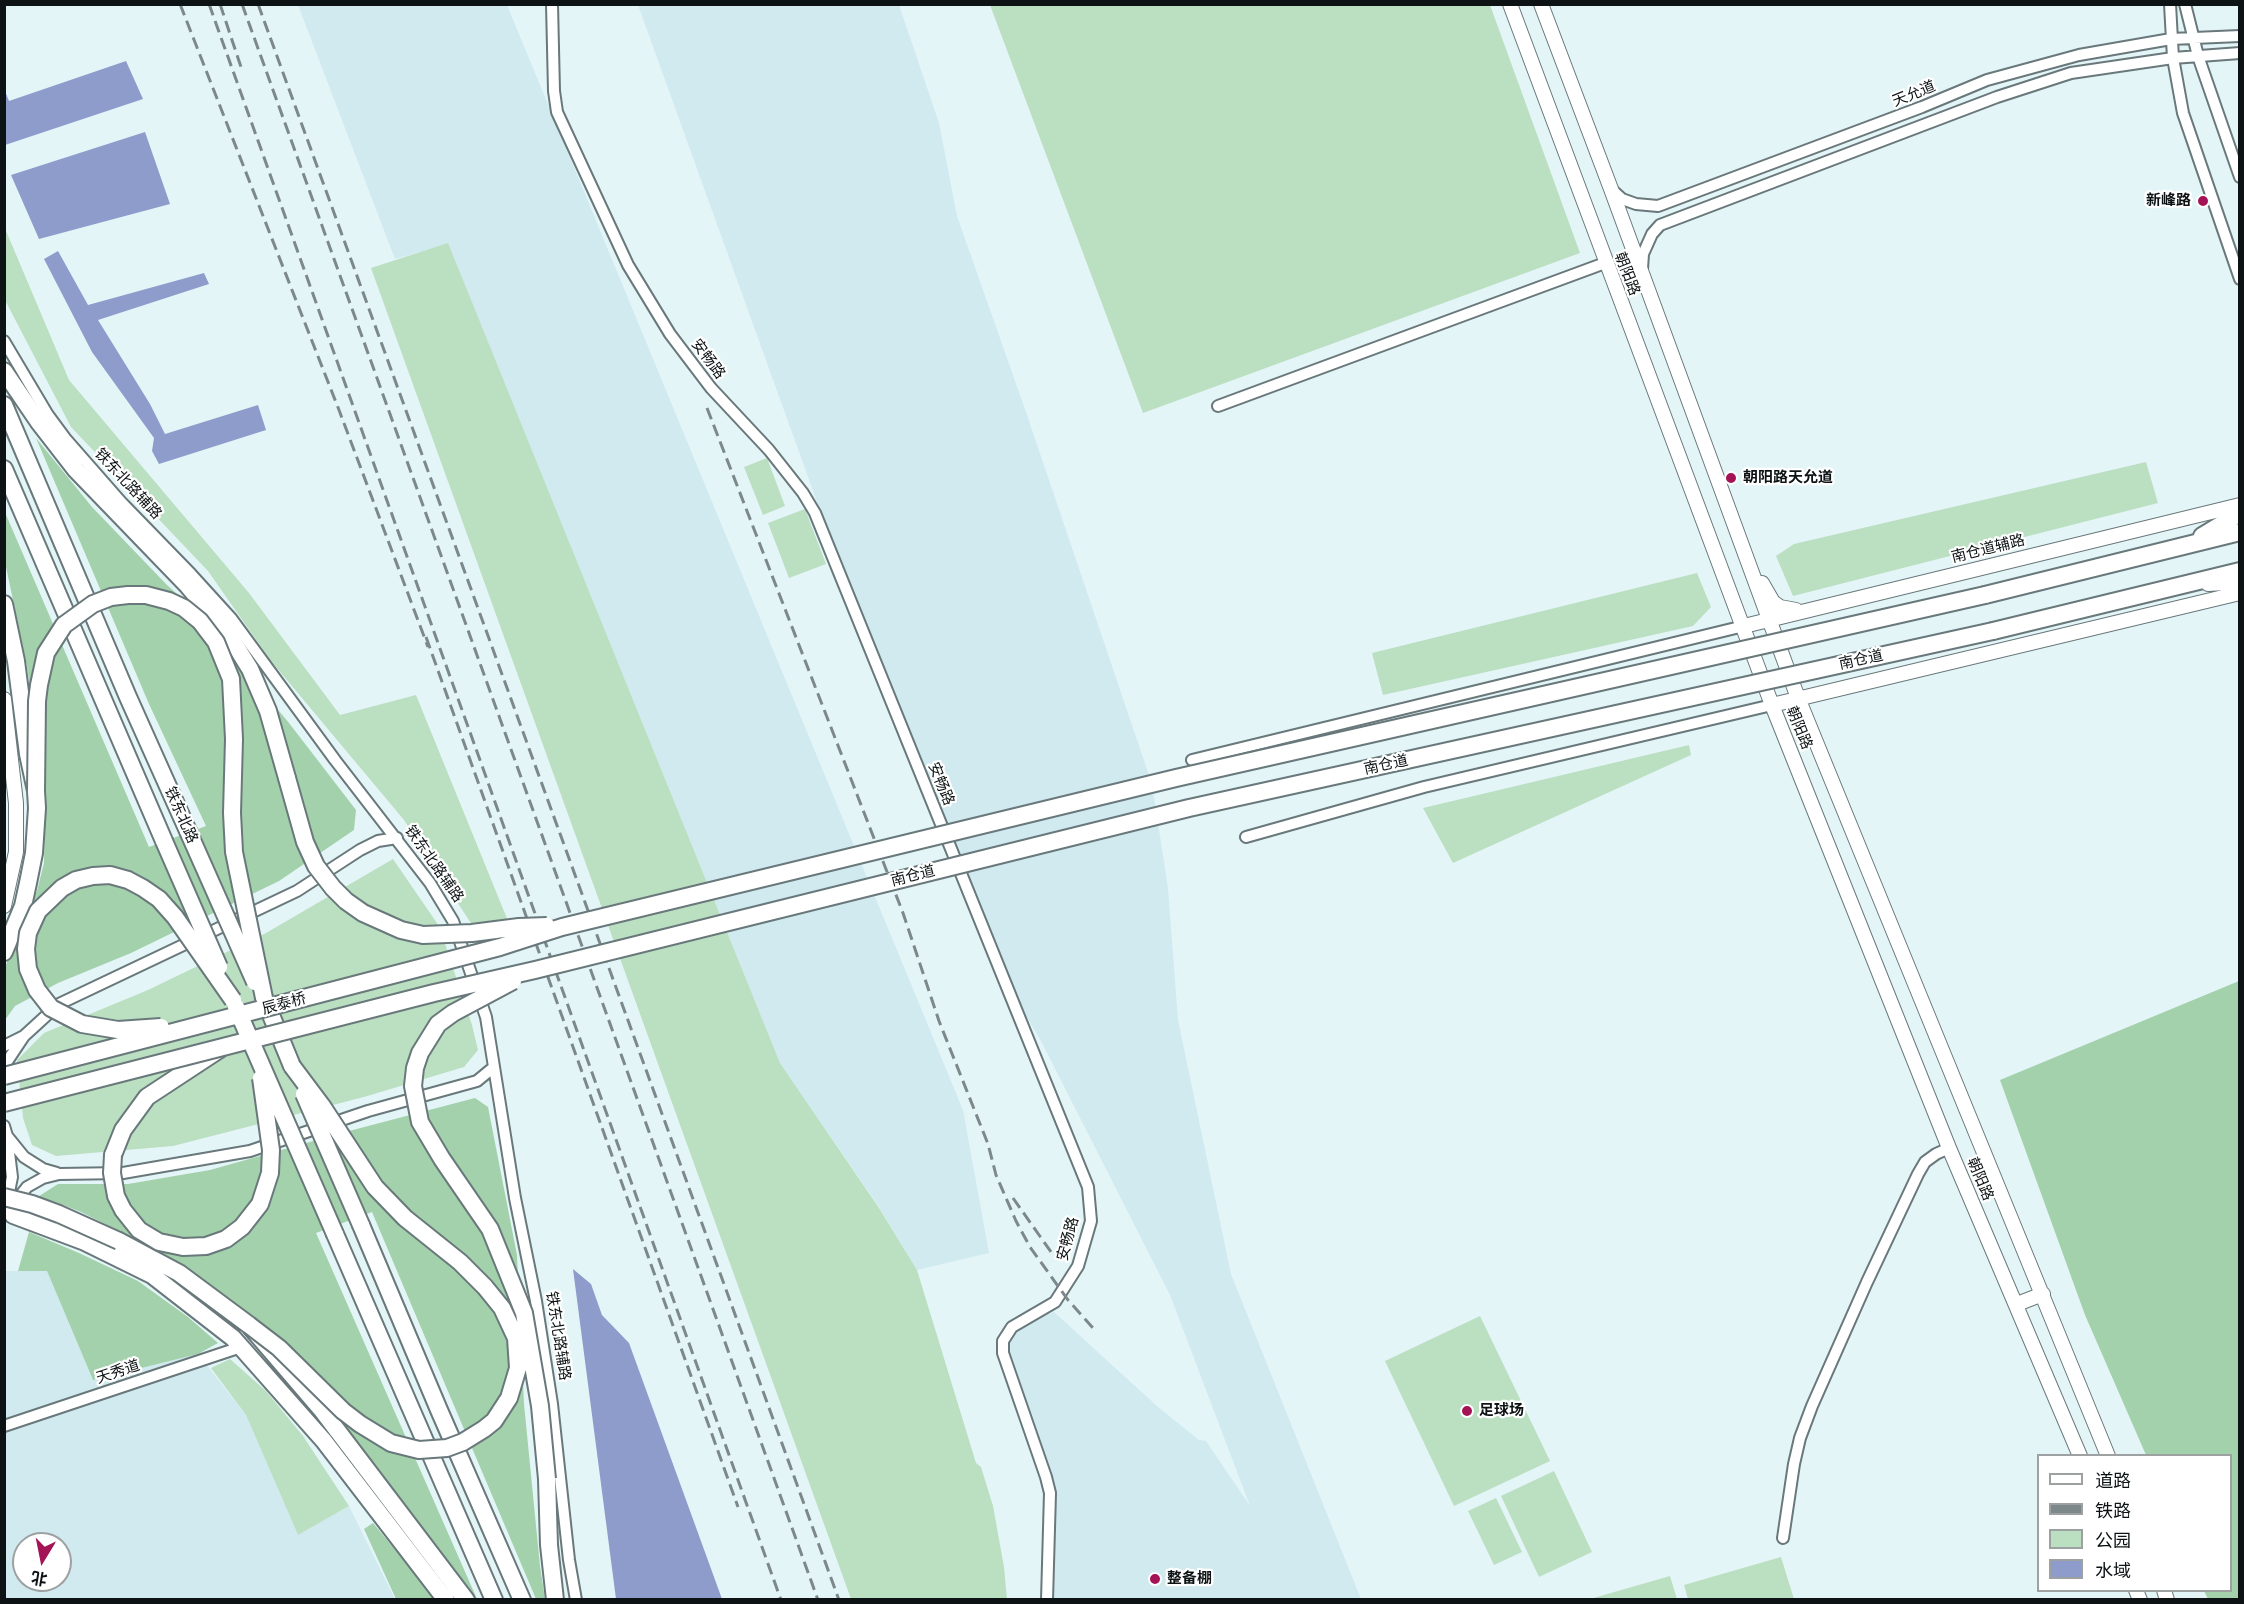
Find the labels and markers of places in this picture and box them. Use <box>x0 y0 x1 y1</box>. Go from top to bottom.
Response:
place label: 新峰路 <box>2146 192 2191 210</box>
marker: 新峰路 <box>2196 194 2210 208</box>
place label: 朝阳路天允道 <box>1743 469 1833 487</box>
marker: 朝阳路天允道 <box>1724 471 1738 485</box>
place label: 足球场 <box>1479 1402 1524 1420</box>
marker: 足球场 <box>1460 1404 1474 1418</box>
place label: 整备棚 <box>1167 1570 1212 1588</box>
marker: 整备棚 <box>1148 1572 1162 1586</box>

